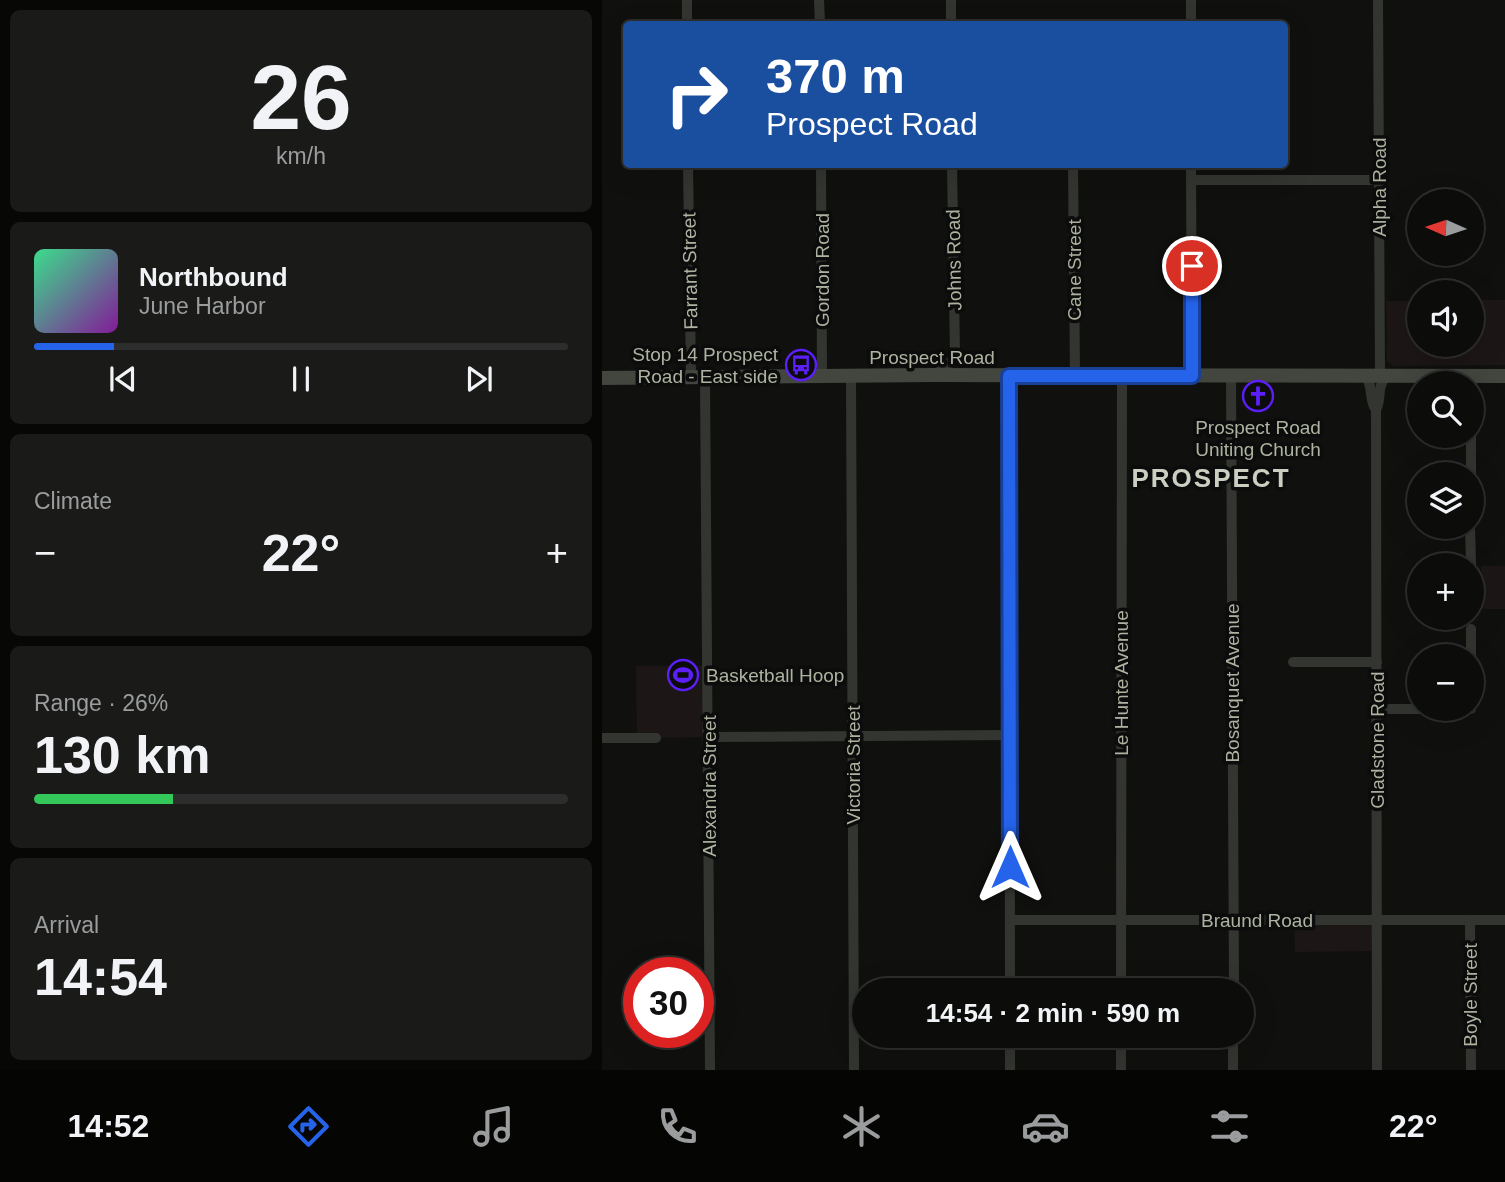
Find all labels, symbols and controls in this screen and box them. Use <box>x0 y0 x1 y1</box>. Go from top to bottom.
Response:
text: 26 <box>250 47 352 148</box>
icon: right <box>651 49 742 140</box>
text: 370 m <box>766 49 905 103</box>
text: Prospect Road <box>766 106 978 142</box>
street label: Alpha Road <box>1369 137 1390 237</box>
text: km/h <box>276 143 326 169</box>
north arrow <box>1407 189 1484 266</box>
map controls <box>1407 189 1484 721</box>
street label: Johns Road <box>943 209 965 311</box>
street label: Farrant Street <box>678 212 702 330</box>
street label: Gordon Road <box>812 213 833 327</box>
street label: Cane Street <box>1064 219 1085 321</box>
pin <box>1162 236 1222 296</box>
icon: arrive <box>1173 247 1211 285</box>
text: Northbound <box>139 262 288 292</box>
button: sound <box>1407 280 1484 357</box>
text: June Harbor <box>139 293 266 319</box>
place label: Stop 14 Prospect Road - East side <box>632 344 779 387</box>
street label: Prospect Road <box>869 347 995 368</box>
bus stop icon: Stop 14 Prospect Road - East side <box>784 348 818 382</box>
icon: previous <box>104 360 142 398</box>
icon: pause <box>282 360 320 398</box>
icon: next <box>460 360 498 398</box>
button: search <box>1407 371 1484 448</box>
church icon: Prospect Road Uniting Church <box>1241 379 1275 413</box>
place label: Prospect Road Uniting Church <box>1195 417 1321 460</box>
button: layers <box>1407 462 1484 539</box>
district label: PROSPECT <box>1131 463 1291 493</box>
text: Climate <box>34 488 112 514</box>
text: 22° <box>262 524 340 582</box>
text: − <box>34 532 56 574</box>
text: + <box>546 532 568 574</box>
button: + <box>1407 553 1484 630</box>
street label: Bosanquet Avenue <box>1222 603 1243 763</box>
street label: Le Hunte Avenue <box>1111 610 1132 756</box>
button: − <box>1407 644 1484 721</box>
sports icon: Basketball Hoop <box>666 658 700 692</box>
place label: Basketball Hoop <box>706 665 844 686</box>
street label: Gladstone Road <box>1367 671 1388 809</box>
text: Range · 26% <box>34 690 168 716</box>
street label: Victoria Street <box>843 705 864 824</box>
street label: Alexandra Street <box>699 715 720 857</box>
text: 130 km <box>34 726 210 784</box>
position arrow <box>973 830 1047 904</box>
street label: Braund Road <box>1201 910 1313 931</box>
text: Arrival <box>34 912 99 938</box>
street label: Boyle Street <box>1460 943 1481 1047</box>
text: 14:54 <box>34 948 167 1006</box>
speed limit sign: 30 <box>623 957 714 1048</box>
text: 14:54 · 2 min · 590 m <box>926 998 1180 1028</box>
icon: directions <box>284 1102 333 1151</box>
icon: music <box>469 1102 518 1151</box>
icon: phone <box>653 1102 702 1151</box>
icon: climate <box>837 1102 886 1151</box>
icon: car <box>1021 1102 1070 1151</box>
icon: filters <box>1205 1102 1254 1151</box>
text: 14:52 <box>68 1108 149 1144</box>
text: 22° <box>1389 1108 1437 1144</box>

